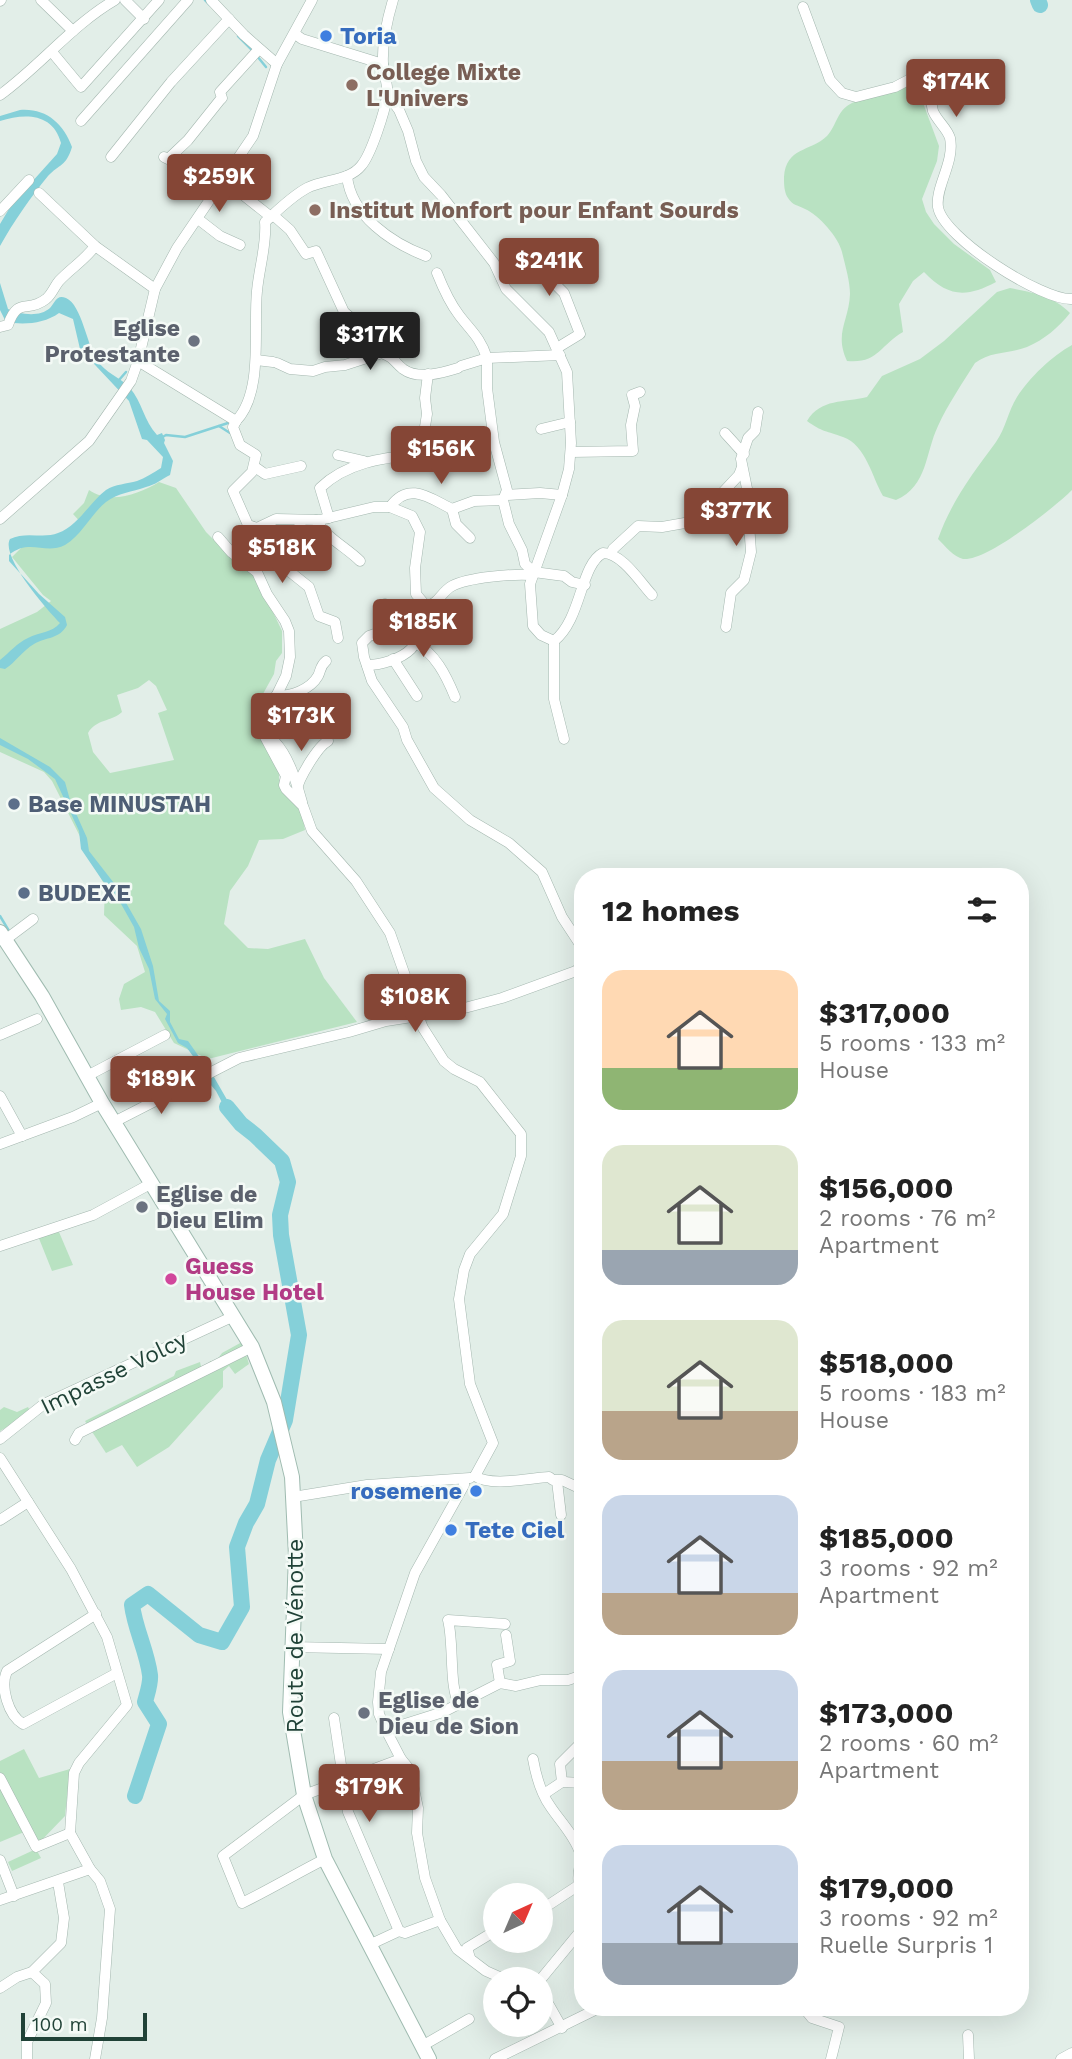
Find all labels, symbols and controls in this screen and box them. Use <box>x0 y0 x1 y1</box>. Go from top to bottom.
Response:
place label: Toria <box>340 23 397 50</box>
marker: Toria <box>318 28 334 44</box>
place label: College Mixte L'Univers <box>366 59 521 112</box>
pin: $174K <box>907 60 1005 119</box>
text: $174K <box>922 68 990 95</box>
marker: College Mixte L'Univers <box>344 77 360 93</box>
pin: $259K <box>170 154 268 214</box>
text: $259K <box>183 163 255 190</box>
place label: Institut Monfort pour Enfant Sourds <box>329 197 739 224</box>
marker: Institut Monfort pour Enfant Sourds <box>307 202 323 218</box>
pin: $241K <box>500 238 598 298</box>
text: $241K <box>515 247 583 274</box>
pin: $317K <box>321 312 419 372</box>
place label: Eglise Protestante <box>44 315 180 368</box>
text: $317K <box>336 321 404 348</box>
marker: Eglise Protestante <box>186 333 202 349</box>
pin: $156K <box>392 426 490 486</box>
text: $156K <box>407 435 475 462</box>
pin: $377K <box>687 489 785 548</box>
text: $377K <box>700 497 772 524</box>
pin: $518K <box>233 526 331 585</box>
text: $518K <box>248 534 316 561</box>
pin: $185K <box>374 600 472 659</box>
text: $185K <box>389 608 457 635</box>
pin: $173K <box>252 694 350 753</box>
text: $173K <box>267 702 335 729</box>
place label: Base MINUSTAH <box>28 791 211 818</box>
marker: Base MINUSTAH <box>6 796 22 812</box>
place label: BUDEXE <box>38 880 131 907</box>
marker: BUDEXE <box>16 885 32 901</box>
icon: filters <box>963 891 1001 929</box>
text: 12 homes <box>602 893 740 928</box>
pin: $108K <box>366 974 464 1034</box>
text: $108K <box>380 983 450 1010</box>
text: $317,000 <box>819 995 950 1030</box>
icon: home <box>658 998 742 1082</box>
text: 5 rooms · 133 m² <box>819 1030 1005 1057</box>
pin: $189K <box>112 1056 210 1116</box>
text: House <box>819 1057 889 1084</box>
text: $189K <box>126 1065 196 1092</box>
text: $156,000 <box>819 1170 954 1205</box>
icon: home <box>658 1173 742 1257</box>
place label: Eglise de Dieu Elim <box>156 1181 264 1234</box>
marker: Eglise de Dieu Elim <box>134 1199 150 1215</box>
text: 2 rooms · 76 m² <box>819 1205 995 1232</box>
text: Apartment <box>819 1232 939 1259</box>
place label: Guess House Hotel <box>185 1253 324 1306</box>
marker: Guess House Hotel <box>163 1271 179 1287</box>
street label: Impasse Volcy <box>36 1326 192 1420</box>
text: $518,000 <box>819 1345 954 1380</box>
icon: home <box>658 1348 742 1432</box>
text: 5 rooms · 183 m² <box>819 1380 1006 1407</box>
text: House <box>819 1407 889 1434</box>
place label: rosemene <box>350 1478 462 1505</box>
marker: rosemene <box>468 1483 484 1499</box>
place label: Tete Ciel <box>465 1517 565 1544</box>
text: $185,000 <box>819 1520 954 1555</box>
marker: Tete Ciel <box>443 1522 459 1538</box>
icon: home <box>658 1523 742 1607</box>
street label: Route de Vénotte <box>282 1539 309 1733</box>
text: 3 rooms · 92 m² <box>819 1555 998 1582</box>
text: Apartment <box>819 1582 939 1609</box>
place label: Eglise de Dieu de Sion <box>378 1687 519 1740</box>
text: $173,000 <box>819 1695 954 1730</box>
icon: home <box>658 1698 742 1782</box>
marker: Eglise de Dieu de Sion <box>356 1705 372 1721</box>
text: 2 rooms · 60 m² <box>819 1730 998 1757</box>
text: Apartment <box>819 1757 939 1784</box>
pin: $179K <box>320 1764 418 1824</box>
text: $179K <box>335 1773 403 1800</box>
text: $179,000 <box>819 1870 954 1905</box>
icon: home <box>658 1873 742 1957</box>
north arrow <box>483 1883 553 1953</box>
map controls <box>483 1883 553 2037</box>
text: 3 rooms · 92 m² <box>819 1905 998 1932</box>
text: Ruelle Surpris 1 <box>819 1932 993 1959</box>
button: locate <box>483 1967 553 2037</box>
scale bar <box>21 2010 147 2042</box>
text: 100 m <box>32 2013 88 2036</box>

